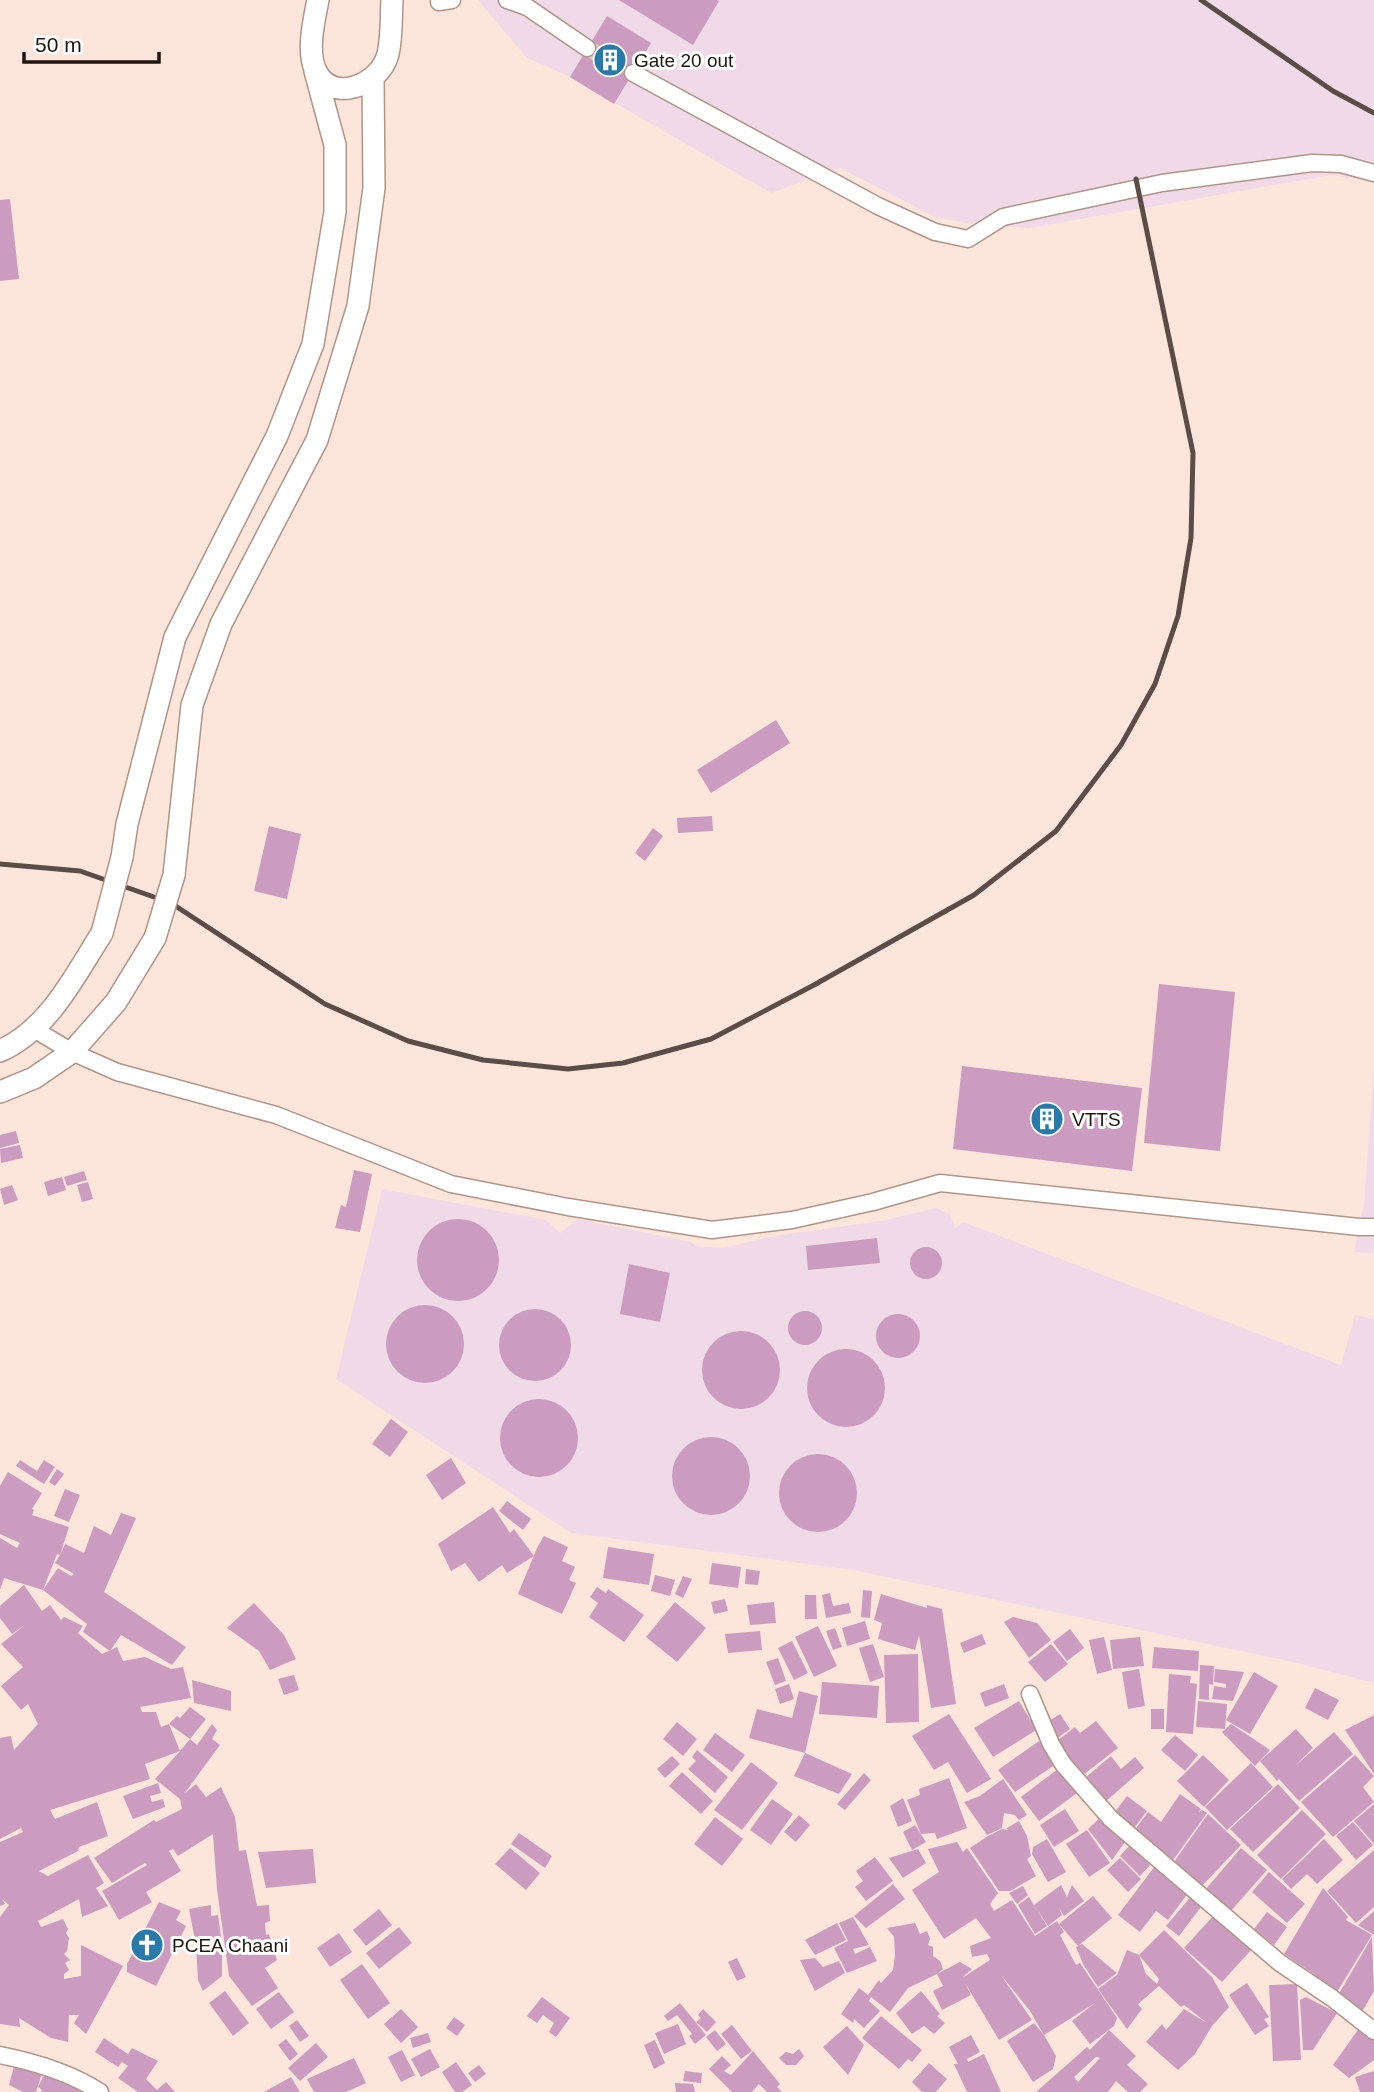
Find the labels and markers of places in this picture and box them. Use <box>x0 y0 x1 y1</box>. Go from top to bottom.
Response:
building icon: Gate 20 out <box>591 41 629 79</box>
place label: Gate 20 out <box>634 50 734 71</box>
building icon: VTTS <box>1028 1100 1066 1138</box>
place label: VTTS <box>1072 1109 1121 1130</box>
church icon: PCEA Chaani <box>128 1926 166 1964</box>
place label: PCEA Chaani <box>172 1935 288 1956</box>

